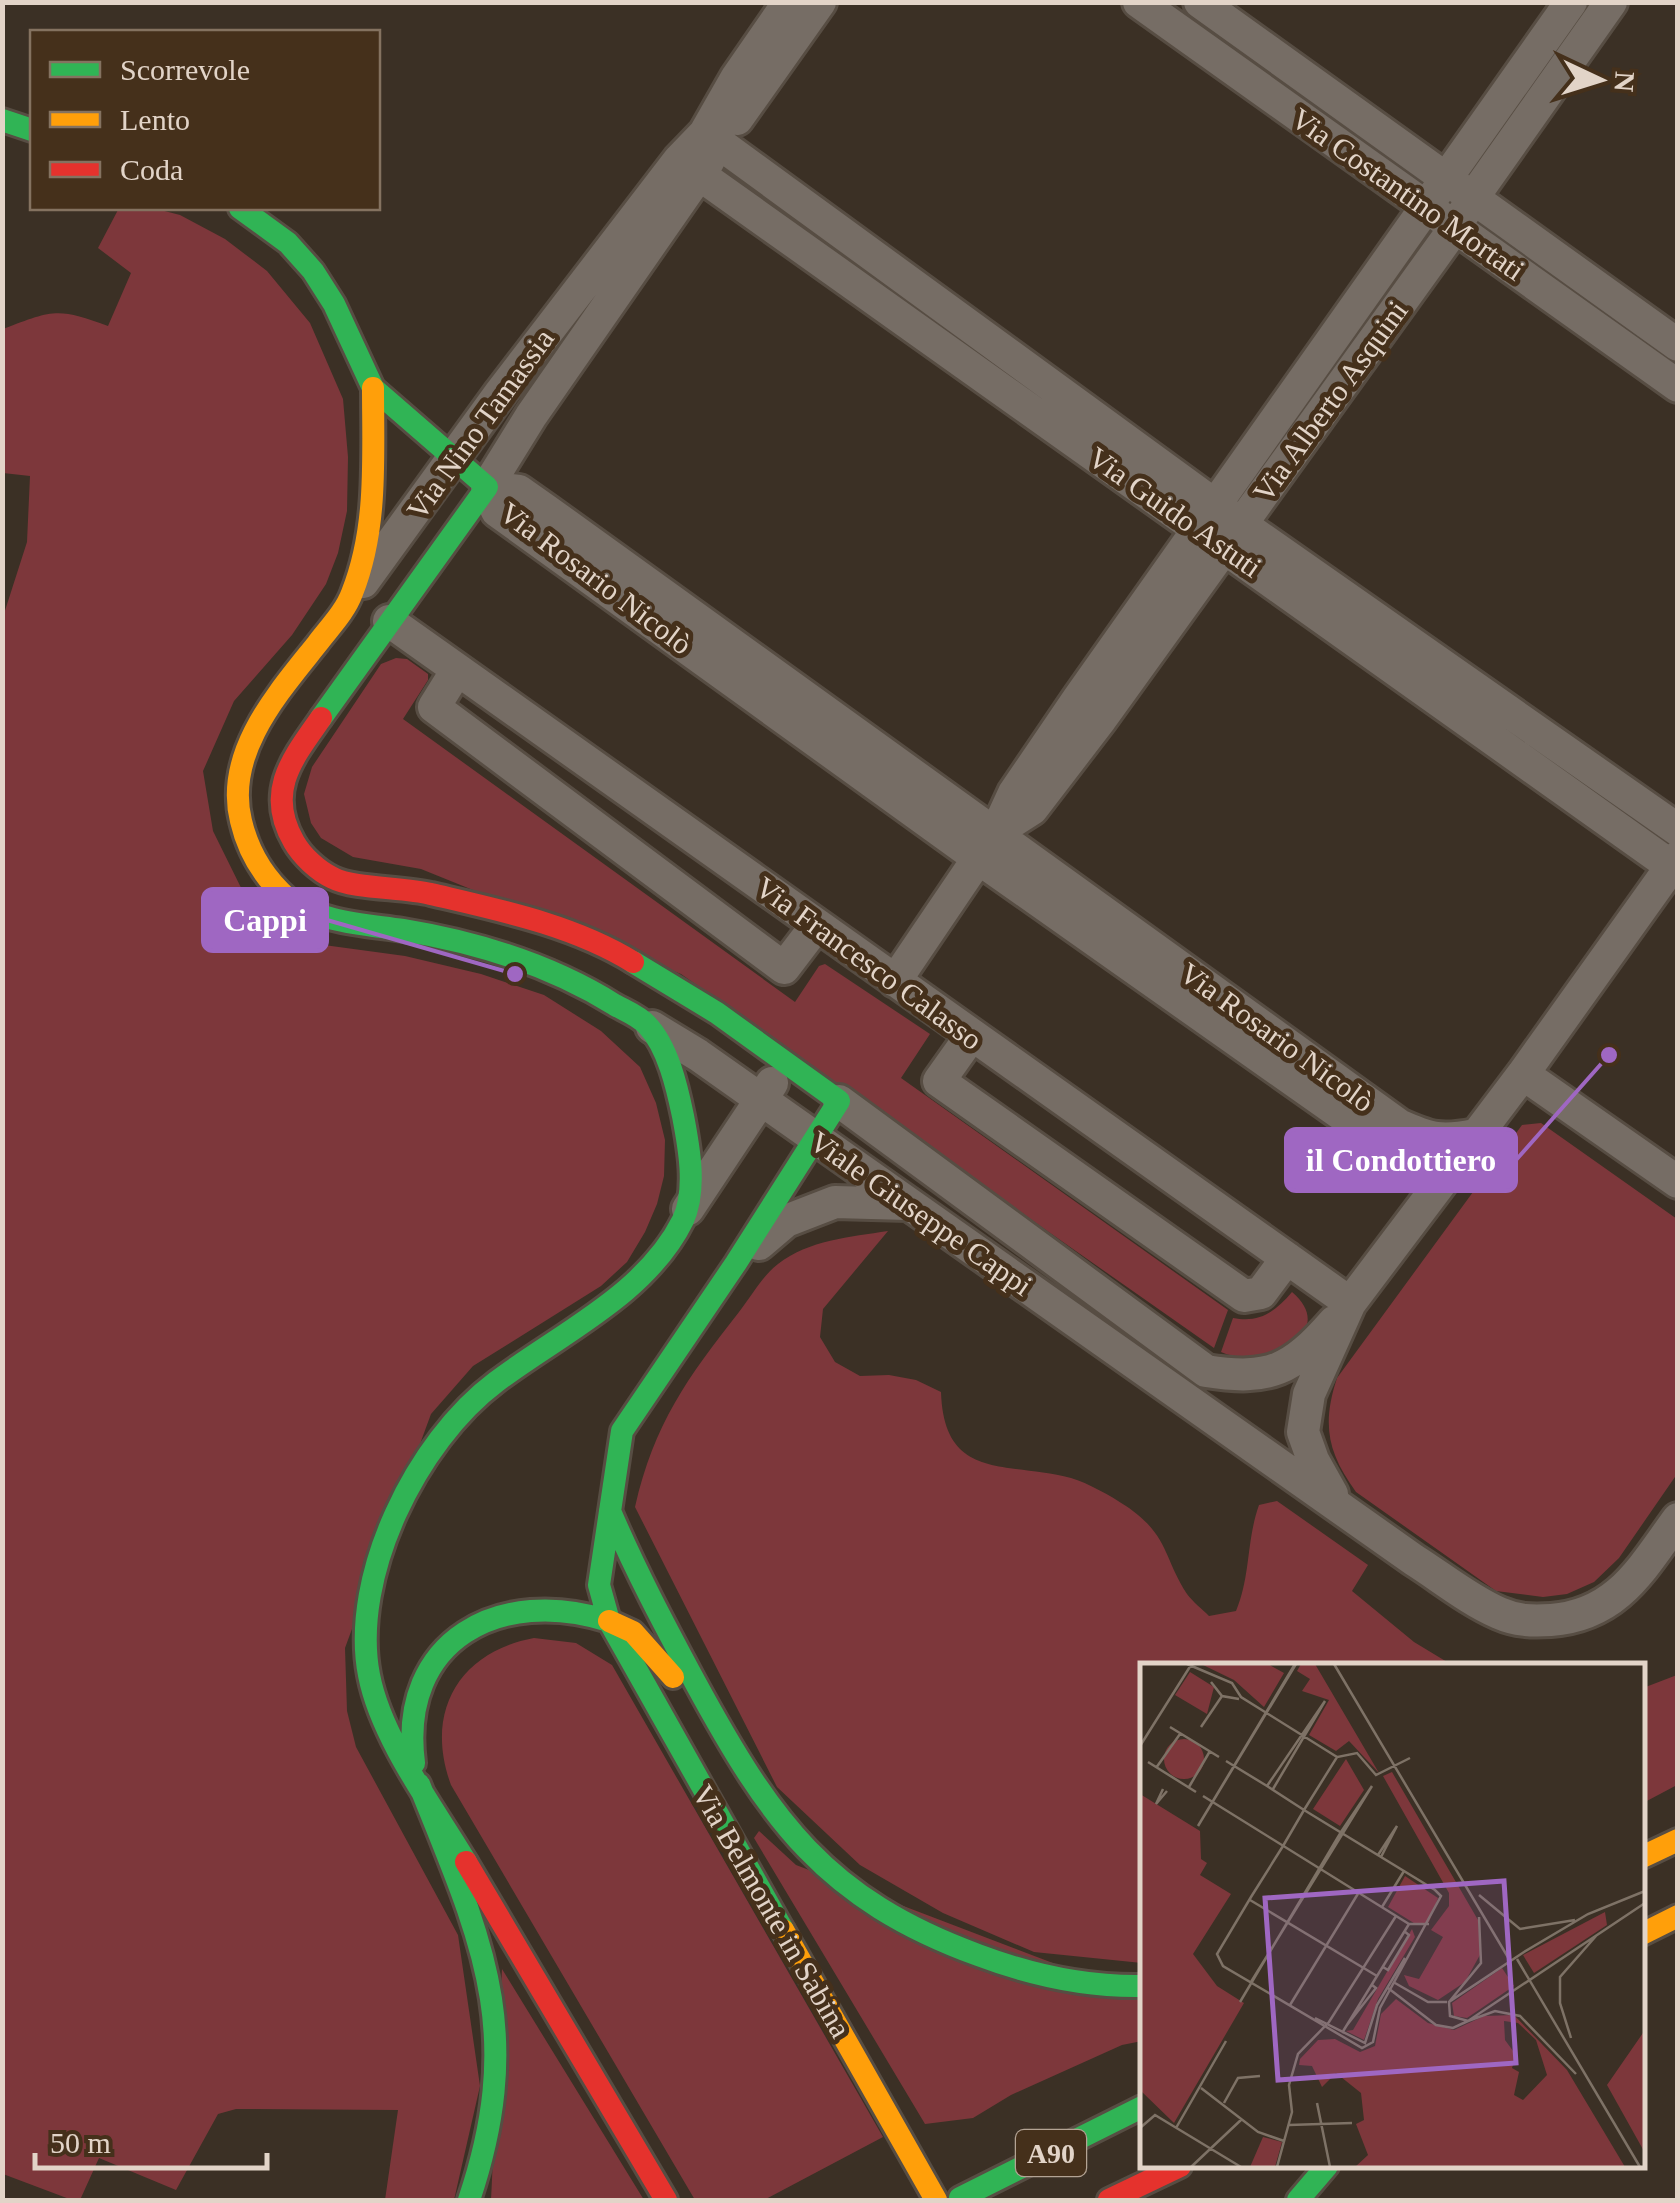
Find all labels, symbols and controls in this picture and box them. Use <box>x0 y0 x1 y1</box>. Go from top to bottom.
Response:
legend <box>30 30 380 210</box>
north arrow <box>1550 30 1650 130</box>
text: Scorrevole <box>120 53 250 86</box>
text: N <box>1608 71 1641 93</box>
street label: Via Costantino Mortati <box>1285 101 1531 287</box>
text: Lento <box>120 103 190 136</box>
text: Coda <box>120 153 183 186</box>
street label: Via Alberto Asquini <box>1246 294 1414 508</box>
street label: Via Nino Tamassia <box>400 322 560 526</box>
street label: Via Guido Astuti <box>1082 440 1268 584</box>
street label: Via Rosario Nicolò <box>494 495 698 661</box>
street label: Via Francesco Calasso <box>749 870 989 1056</box>
callout: Cappi <box>203 889 327 951</box>
text: Cappi <box>223 902 307 938</box>
street label: Via Rosario Nicolò <box>1174 956 1380 1118</box>
street label: Viale Giuseppe Cappi <box>804 1124 1038 1302</box>
callout: il Condottiero <box>1286 1129 1516 1191</box>
text: il Condottiero <box>1306 1142 1496 1178</box>
inset map <box>1140 1663 1645 2168</box>
street label: Via Belmonte in Sabina <box>686 1779 858 2043</box>
scale bar <box>35 2108 268 2170</box>
text: 50 m <box>50 2126 111 2159</box>
road number: A90 <box>1016 2130 1086 2176</box>

